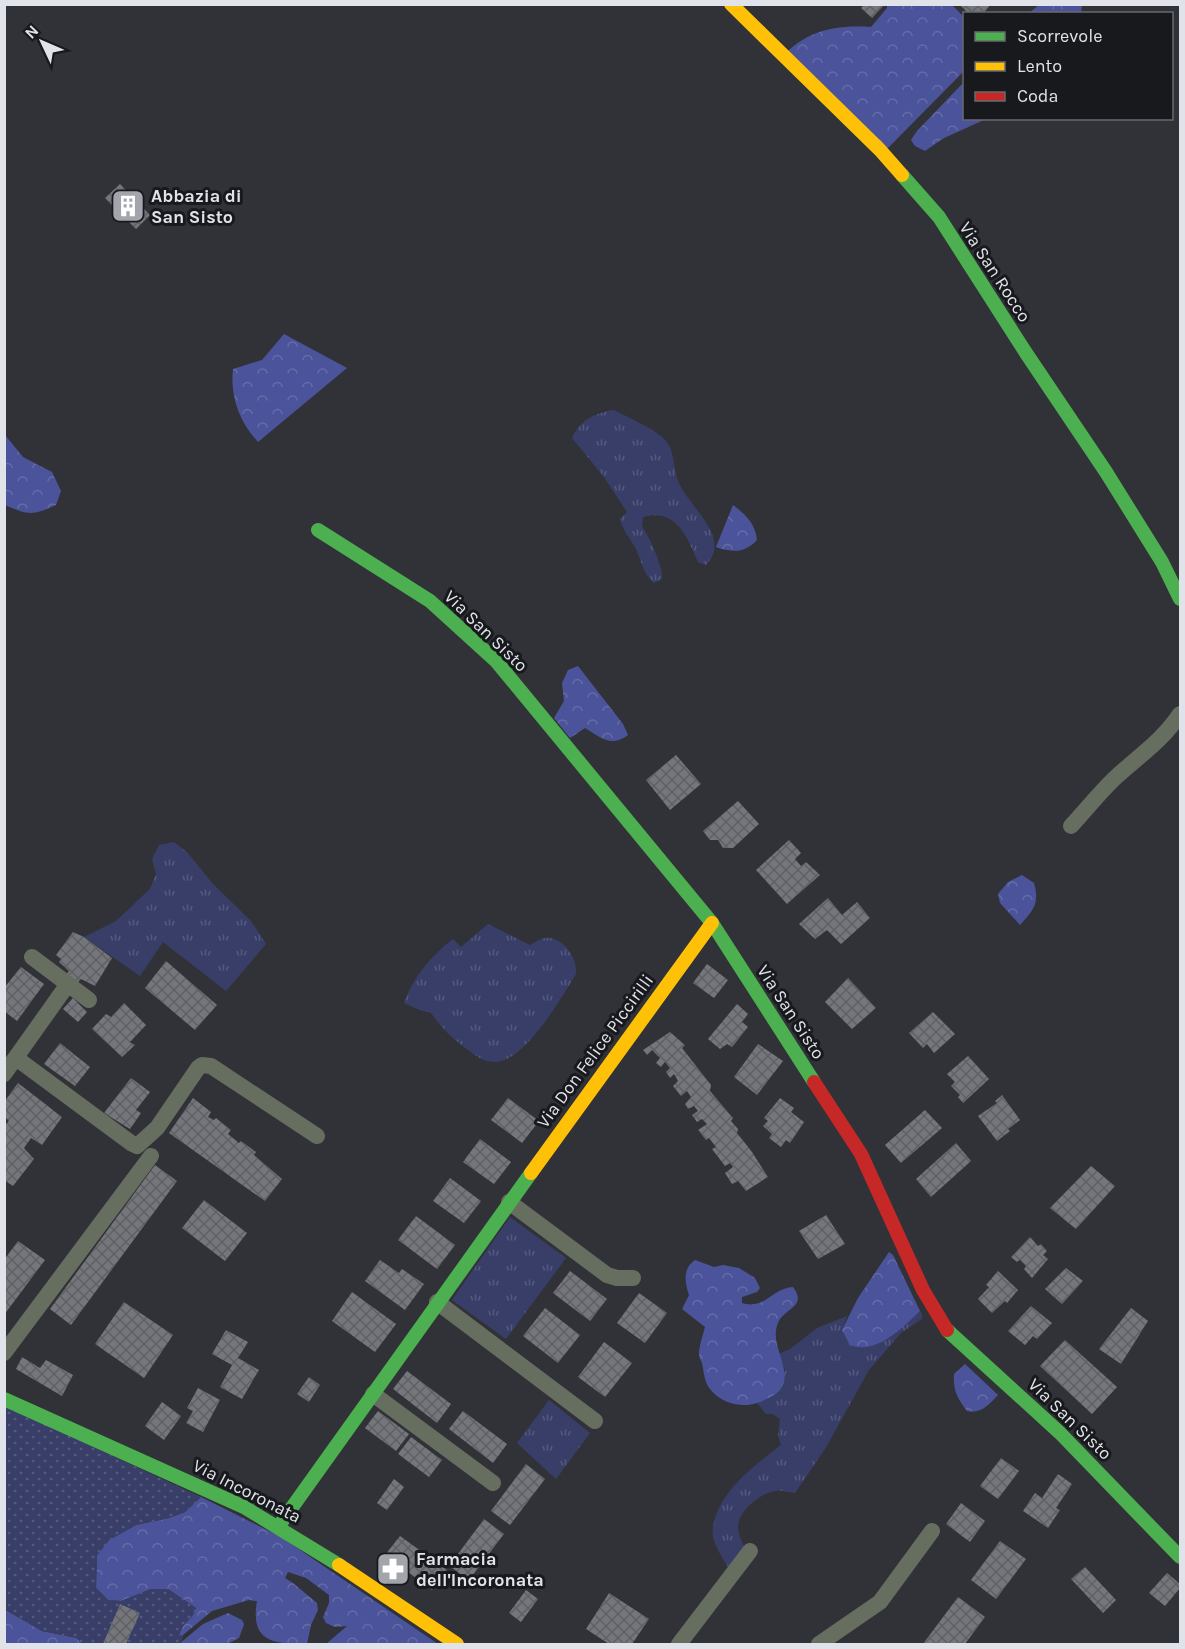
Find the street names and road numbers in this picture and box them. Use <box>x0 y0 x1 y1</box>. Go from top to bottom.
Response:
street label: Via San Rocco <box>954 218 1036 326</box>
street label: Via San Sisto <box>440 586 532 676</box>
street label: Via San Sisto <box>752 961 830 1063</box>
street label: Via Don Felice Piccirilli <box>532 970 658 1132</box>
street label: Via San Sisto <box>1024 1374 1116 1464</box>
street label: Via Incoronata <box>189 1454 305 1528</box>

